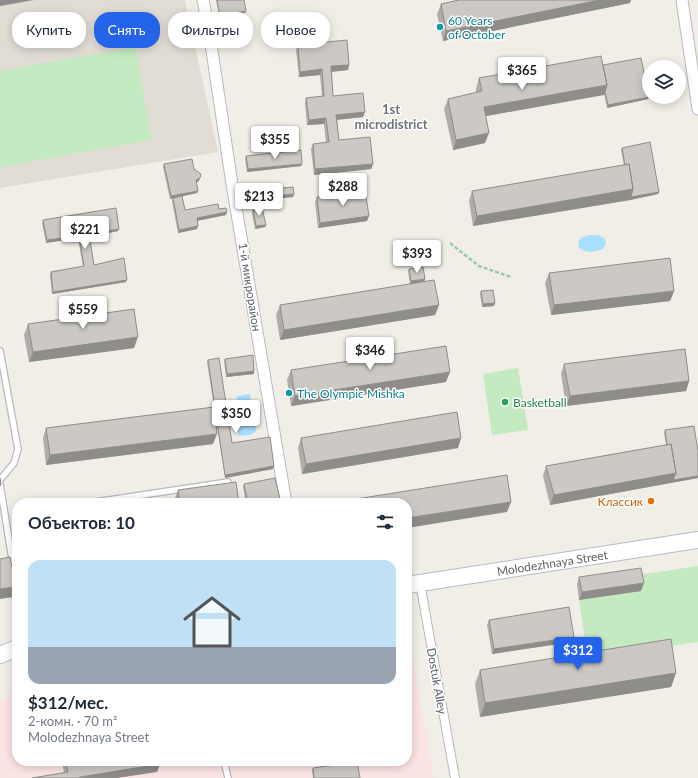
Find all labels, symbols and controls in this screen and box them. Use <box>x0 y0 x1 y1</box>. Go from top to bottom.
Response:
chip: Купить <box>12 12 86 48</box>
chip: Снять <box>94 12 160 48</box>
chip: Фильтры <box>168 12 253 48</box>
chip: Новое <box>261 12 330 48</box>
place label: 60 Years of October <box>448 13 506 42</box>
marker: 60 Years of October <box>435 22 445 32</box>
pin: $365 <box>498 57 546 91</box>
map controls <box>642 60 686 104</box>
button: layers <box>642 60 686 104</box>
text: $365 <box>507 62 537 78</box>
district label: 1st microdistrict <box>354 101 428 132</box>
pin: $355 <box>251 126 299 160</box>
text: $355 <box>260 131 290 147</box>
pin: $288 <box>319 173 367 207</box>
text: $288 <box>328 178 358 194</box>
pin: $213 <box>235 183 283 217</box>
text: $213 <box>244 188 274 204</box>
pin: $221 <box>61 216 109 250</box>
text: $221 <box>70 221 100 237</box>
pin: $393 <box>393 240 441 274</box>
street label: 1-й микрорайон <box>236 242 264 332</box>
text: $393 <box>402 245 432 261</box>
pin: $559 <box>59 296 107 330</box>
text: $559 <box>68 301 98 317</box>
pin: $346 <box>346 337 394 371</box>
text: $346 <box>355 342 385 358</box>
place label: The Olympic Mishka <box>297 386 405 401</box>
marker: The Olympic Mishka <box>284 388 294 398</box>
place label: Basketball <box>513 395 567 410</box>
marker: Basketball <box>500 397 510 407</box>
pin: $350 <box>212 400 260 434</box>
text: $350 <box>221 405 251 421</box>
place label: Классик <box>598 494 644 509</box>
marker: Классик <box>646 496 656 506</box>
icon: filters <box>374 511 396 533</box>
text: Объектов: 10 <box>28 512 135 533</box>
street label: Molodezhnaya Street <box>496 546 609 579</box>
icon: home <box>176 586 248 658</box>
pin: $312 <box>554 637 602 671</box>
text: $312 <box>563 642 593 658</box>
street label: Dostuk Alley <box>424 647 450 716</box>
text: $312/мес. <box>28 692 108 713</box>
text: 2-комн. · 70 m² <box>28 713 117 729</box>
text: Molodezhnaya Street <box>28 729 149 745</box>

